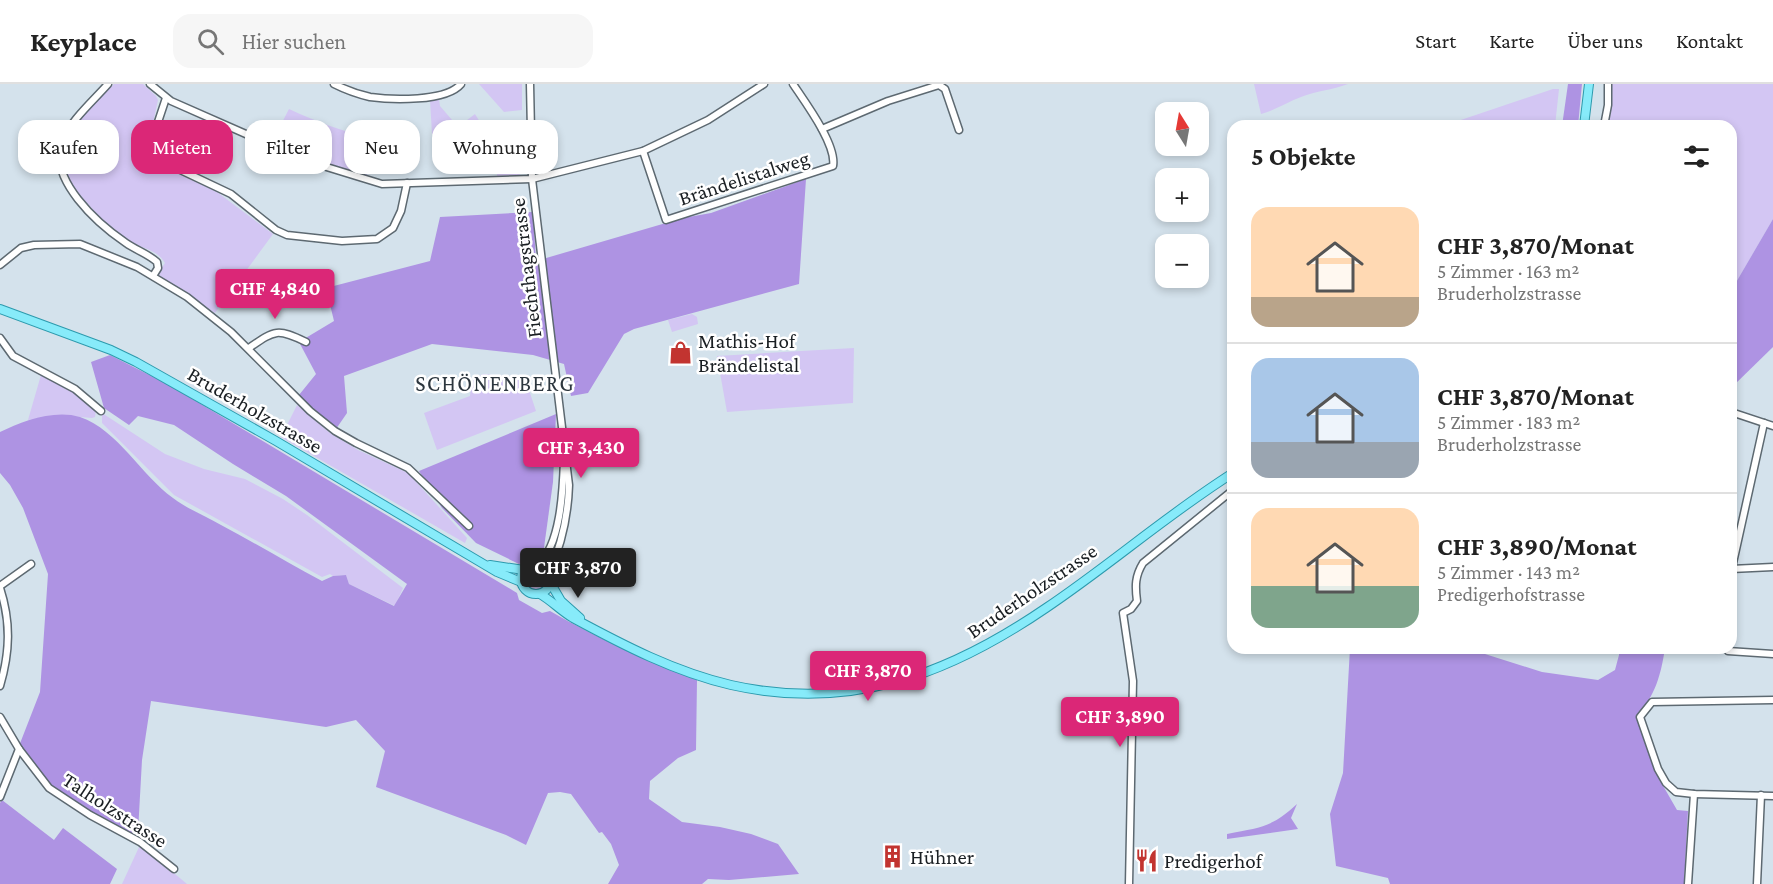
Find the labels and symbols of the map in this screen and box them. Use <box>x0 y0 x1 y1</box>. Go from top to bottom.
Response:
north arrow <box>1155 102 1209 156</box>
street label: Brändelistalweg <box>676 146 812 210</box>
street label: Fiechthagstrasse <box>506 197 546 339</box>
pin: CHF 4,840 <box>206 269 344 320</box>
place label: Mathis-Hof Brändelistal <box>698 329 799 377</box>
shop icon: Mathis-Hof Brändelistal <box>667 340 693 366</box>
street label: Bruderholzstrasse <box>183 362 327 458</box>
district label: SCHÖNENBERG <box>415 371 575 396</box>
pin: CHF 3,430 <box>512 428 650 479</box>
street label: Bruderholzstrasse <box>962 539 1102 643</box>
pin: CHF 3,870 <box>509 548 647 599</box>
pin: CHF 3,870 <box>799 651 937 702</box>
pin: CHF 3,890 <box>1051 697 1189 748</box>
street label: Talholzstrasse <box>58 767 172 853</box>
building icon: Hühner <box>879 844 905 870</box>
place label: Hühner <box>910 845 975 869</box>
restaurant icon: Predigerhof <box>1133 848 1159 874</box>
place label: Predigerhof <box>1164 849 1264 873</box>

